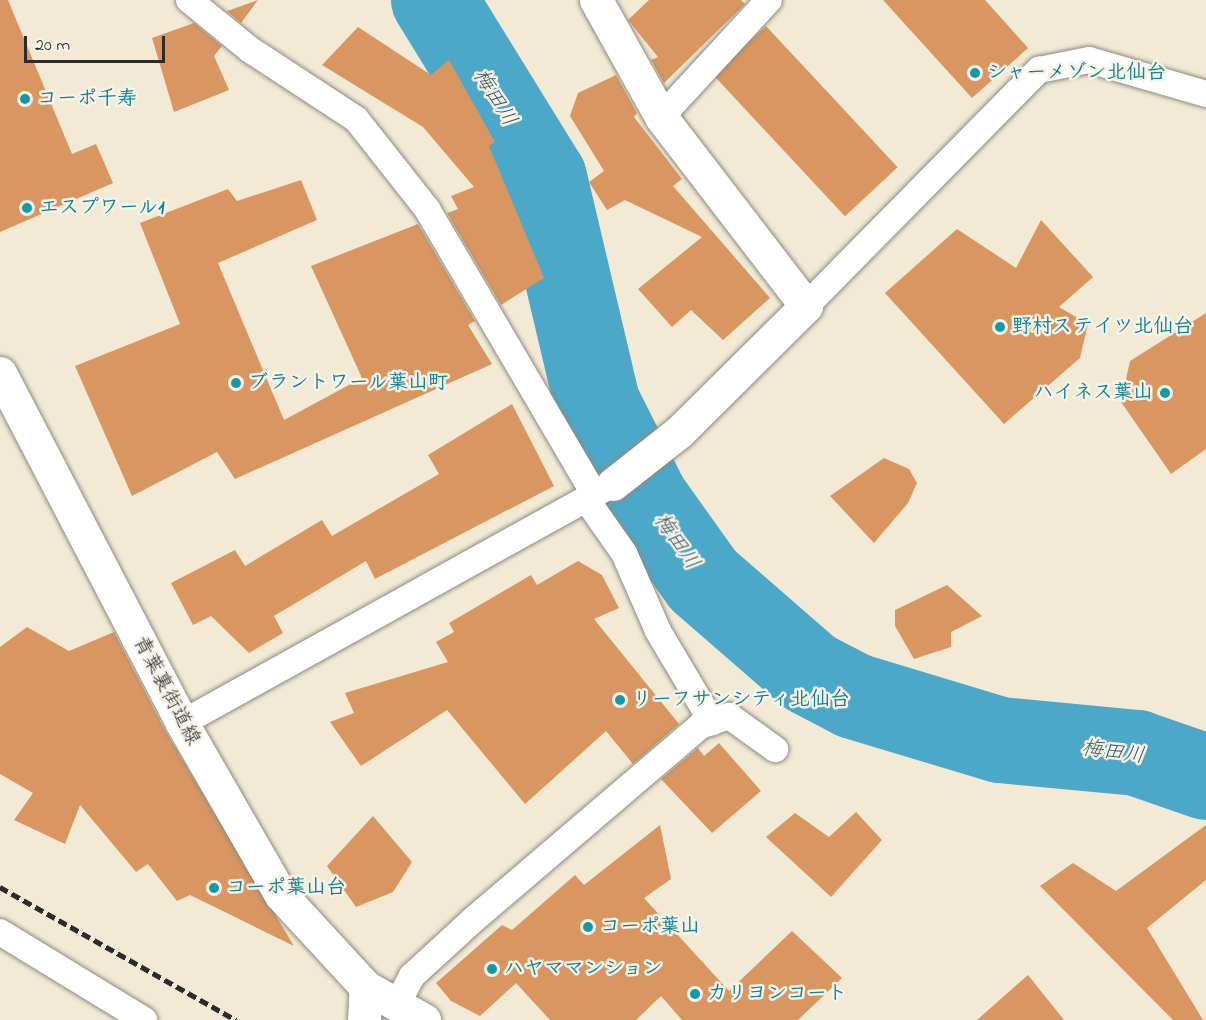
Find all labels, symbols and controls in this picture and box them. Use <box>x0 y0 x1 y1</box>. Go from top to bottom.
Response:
scale bar <box>27 24 168 62</box>
text: 20 m <box>35 33 70 59</box>
place label: シャーメゾン北仙台 <box>987 61 1167 85</box>
water label: 梅田川 <box>467 65 521 131</box>
marker: シャーメゾン北仙台 <box>968 66 982 80</box>
place label: コーポ千寿 <box>37 87 137 111</box>
marker: コーポ千寿 <box>18 92 32 106</box>
place label: エスプワール1 <box>39 196 165 220</box>
marker: エスプワール1 <box>20 201 34 215</box>
place label: 野村ステイツ北仙台 <box>1012 315 1192 339</box>
marker: 野村ステイツ北仙台 <box>993 320 1007 334</box>
place label: ブラントワール葉山町 <box>248 371 448 395</box>
marker: ブラントワール葉山町 <box>229 376 243 390</box>
place label: ハイネス葉山 <box>1033 381 1153 405</box>
marker: ハイネス葉山 <box>1158 386 1172 400</box>
water label: 梅田川 <box>648 509 704 575</box>
street label: 青葉裏街道線 <box>127 632 205 750</box>
place label: リーフサンシティ北仙台 <box>632 688 852 712</box>
marker: リーフサンシティ北仙台 <box>613 693 627 707</box>
water label: 梅田川 <box>1080 736 1146 770</box>
place label: コーポ葉山台 <box>226 876 346 900</box>
marker: コーポ葉山台 <box>207 881 221 895</box>
place label: コーポ葉山 <box>600 915 700 939</box>
marker: コーポ葉山 <box>581 920 595 934</box>
place label: ハヤママンション <box>504 957 664 981</box>
marker: ハヤママンション <box>485 962 499 976</box>
place label: カリヨンコート <box>707 982 847 1006</box>
marker: カリヨンコート <box>688 987 702 1001</box>

